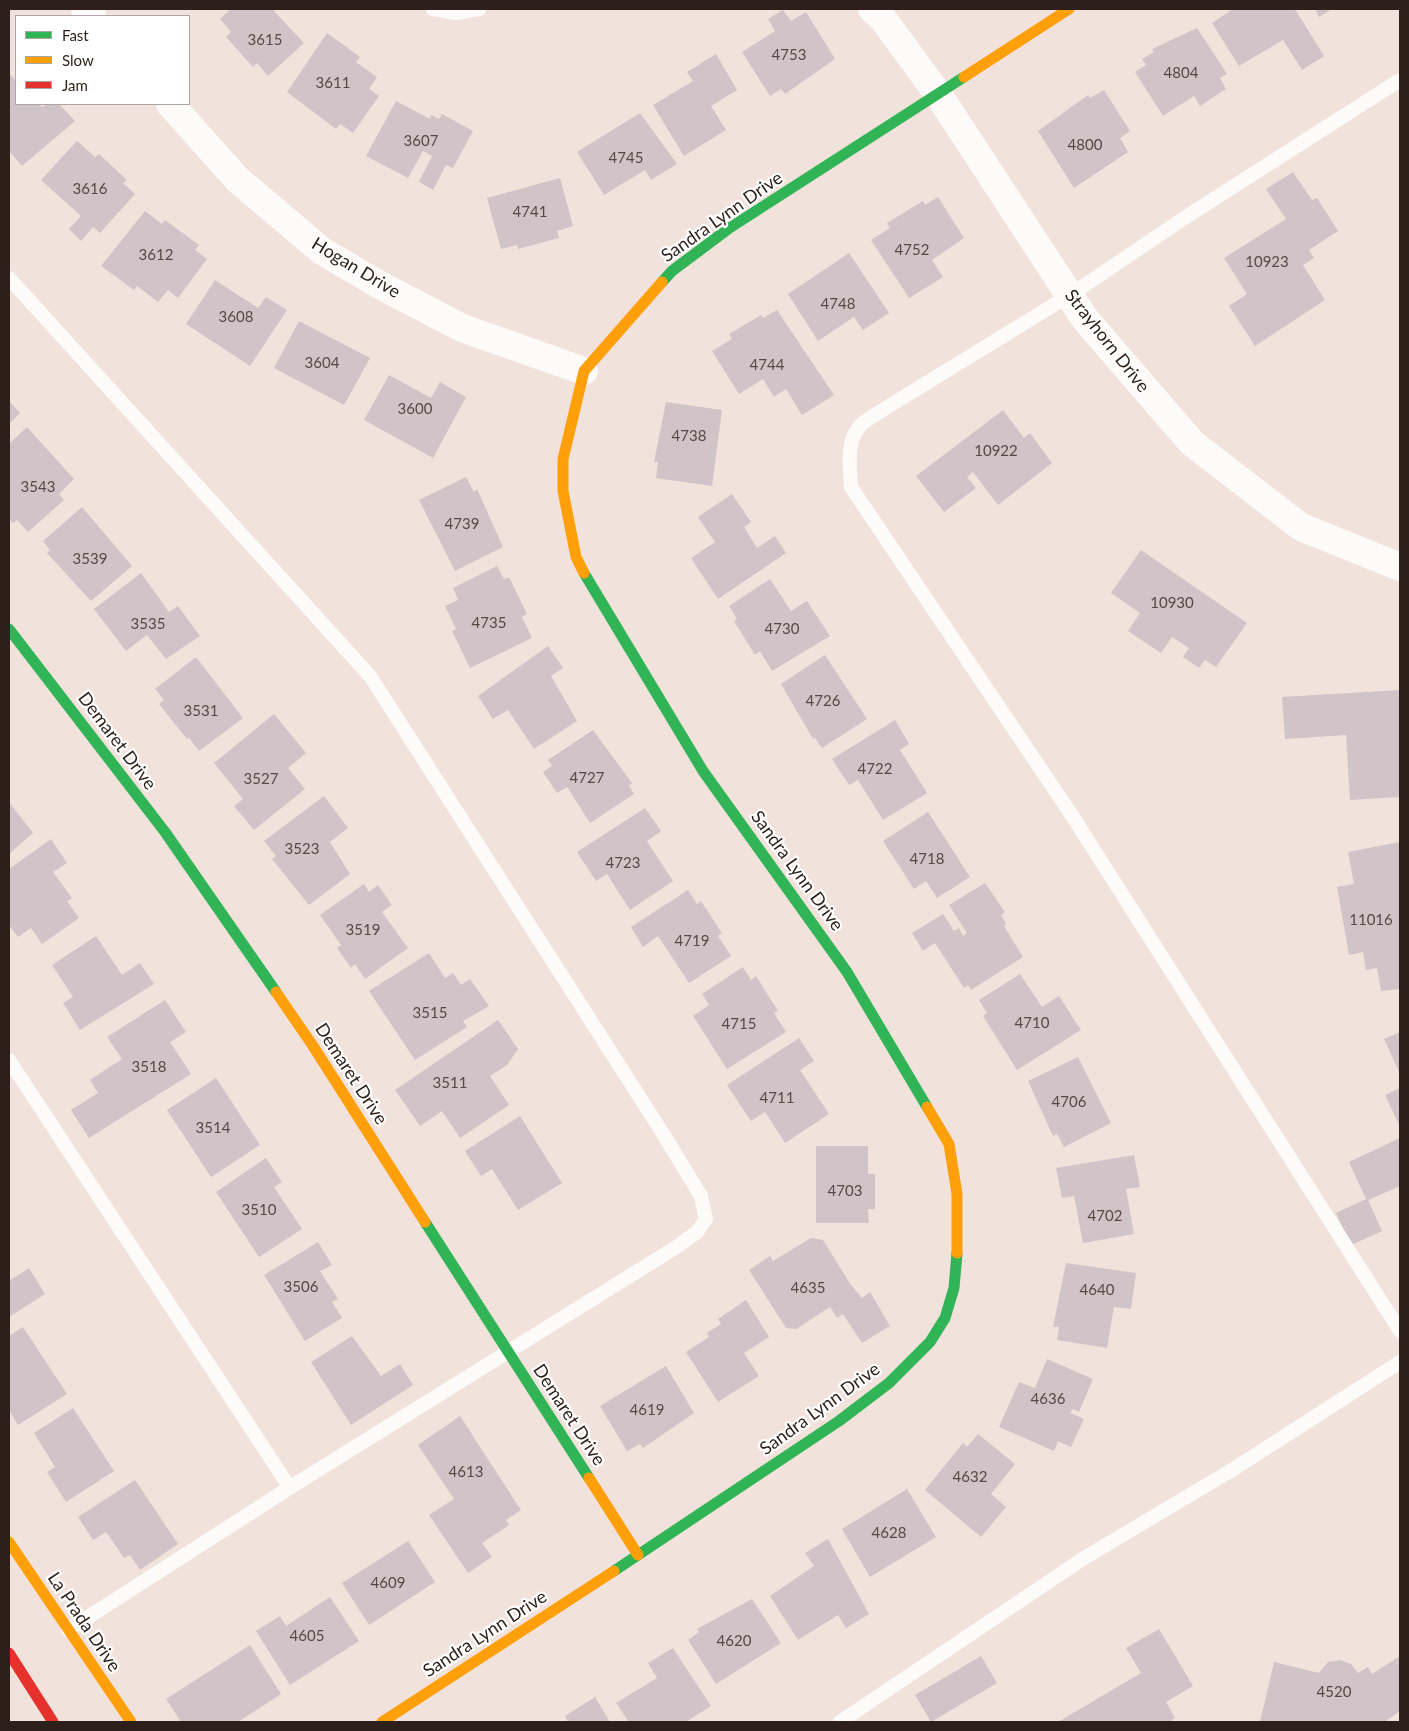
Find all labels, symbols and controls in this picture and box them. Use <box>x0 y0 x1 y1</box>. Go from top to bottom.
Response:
legend <box>15 15 190 105</box>
text: Fast <box>62 26 89 44</box>
house number: 3615 <box>248 31 282 49</box>
house number: 4753 <box>772 46 806 64</box>
text: Slow <box>62 51 94 69</box>
house number: 4804 <box>1164 64 1198 82</box>
house number: 3611 <box>316 74 350 92</box>
text: Jam <box>62 76 88 94</box>
house number: 3607 <box>404 132 438 150</box>
house number: 4800 <box>1068 136 1102 154</box>
house number: 4745 <box>609 149 643 167</box>
street label: Sandra Lynn Drive <box>657 167 787 267</box>
house number: 3616 <box>73 180 107 198</box>
house number: 4741 <box>513 203 547 221</box>
street label: Hogan Drive <box>308 233 404 303</box>
house number: 4752 <box>895 241 929 259</box>
house number: 3612 <box>139 246 173 264</box>
house number: 10923 <box>1245 253 1289 271</box>
street label: Strayhorn Drive <box>1060 285 1154 397</box>
house number: 4748 <box>821 295 855 313</box>
house number: 3608 <box>219 308 253 326</box>
house number: 3604 <box>305 354 339 372</box>
house number: 4744 <box>750 356 784 374</box>
house number: 3600 <box>398 400 432 418</box>
house number: 4738 <box>672 427 706 445</box>
house number: 10922 <box>974 442 1018 460</box>
house number: 3543 <box>21 478 55 496</box>
house number: 4739 <box>445 515 479 533</box>
house number: 3539 <box>73 550 107 568</box>
house number: 10930 <box>1150 594 1194 612</box>
house number: 4735 <box>472 614 506 632</box>
house number: 3535 <box>131 615 165 633</box>
house number: 4730 <box>765 620 799 638</box>
street label: Demaret Drive <box>73 688 161 794</box>
house number: 4726 <box>806 692 840 710</box>
house number: 3531 <box>184 702 218 720</box>
house number: 4722 <box>858 760 892 778</box>
house number: 4727 <box>570 769 604 787</box>
house number: 3527 <box>244 770 278 788</box>
street label: Sandra Lynn Drive <box>746 807 848 935</box>
house number: 3523 <box>285 840 319 858</box>
house number: 4718 <box>910 850 944 868</box>
house number: 4723 <box>606 854 640 872</box>
house number: 11016 <box>1349 911 1393 929</box>
house number: 3519 <box>346 921 380 939</box>
house number: 4719 <box>675 932 709 950</box>
house number: 3515 <box>413 1004 447 1022</box>
house number: 4710 <box>1015 1014 1049 1032</box>
house number: 4715 <box>722 1015 756 1033</box>
street label: Demaret Drive <box>310 1019 392 1129</box>
house number: 3518 <box>132 1058 166 1076</box>
house number: 3511 <box>433 1074 467 1092</box>
house number: 4711 <box>760 1089 794 1107</box>
house number: 4706 <box>1052 1093 1086 1111</box>
house number: 3514 <box>196 1119 230 1137</box>
house number: 4703 <box>828 1182 862 1200</box>
house number: 3510 <box>242 1201 276 1219</box>
house number: 4702 <box>1088 1207 1122 1225</box>
house number: 3506 <box>284 1278 318 1296</box>
house number: 4635 <box>791 1279 825 1297</box>
house number: 4640 <box>1080 1281 1114 1299</box>
street label: Sandra Lynn Drive <box>756 1358 884 1460</box>
street label: Demaret Drive <box>528 1360 610 1470</box>
house number: 4636 <box>1031 1390 1065 1408</box>
house number: 4619 <box>630 1401 664 1419</box>
house number: 4613 <box>449 1463 483 1481</box>
house number: 4632 <box>953 1468 987 1486</box>
house number: 4628 <box>872 1524 906 1542</box>
street label: La Prada Drive <box>43 1568 125 1676</box>
house number: 4609 <box>371 1574 405 1592</box>
street label: Sandra Lynn Drive <box>419 1586 551 1682</box>
house number: 4605 <box>290 1627 324 1645</box>
house number: 4620 <box>717 1632 751 1650</box>
house number: 4520 <box>1317 1683 1351 1701</box>

